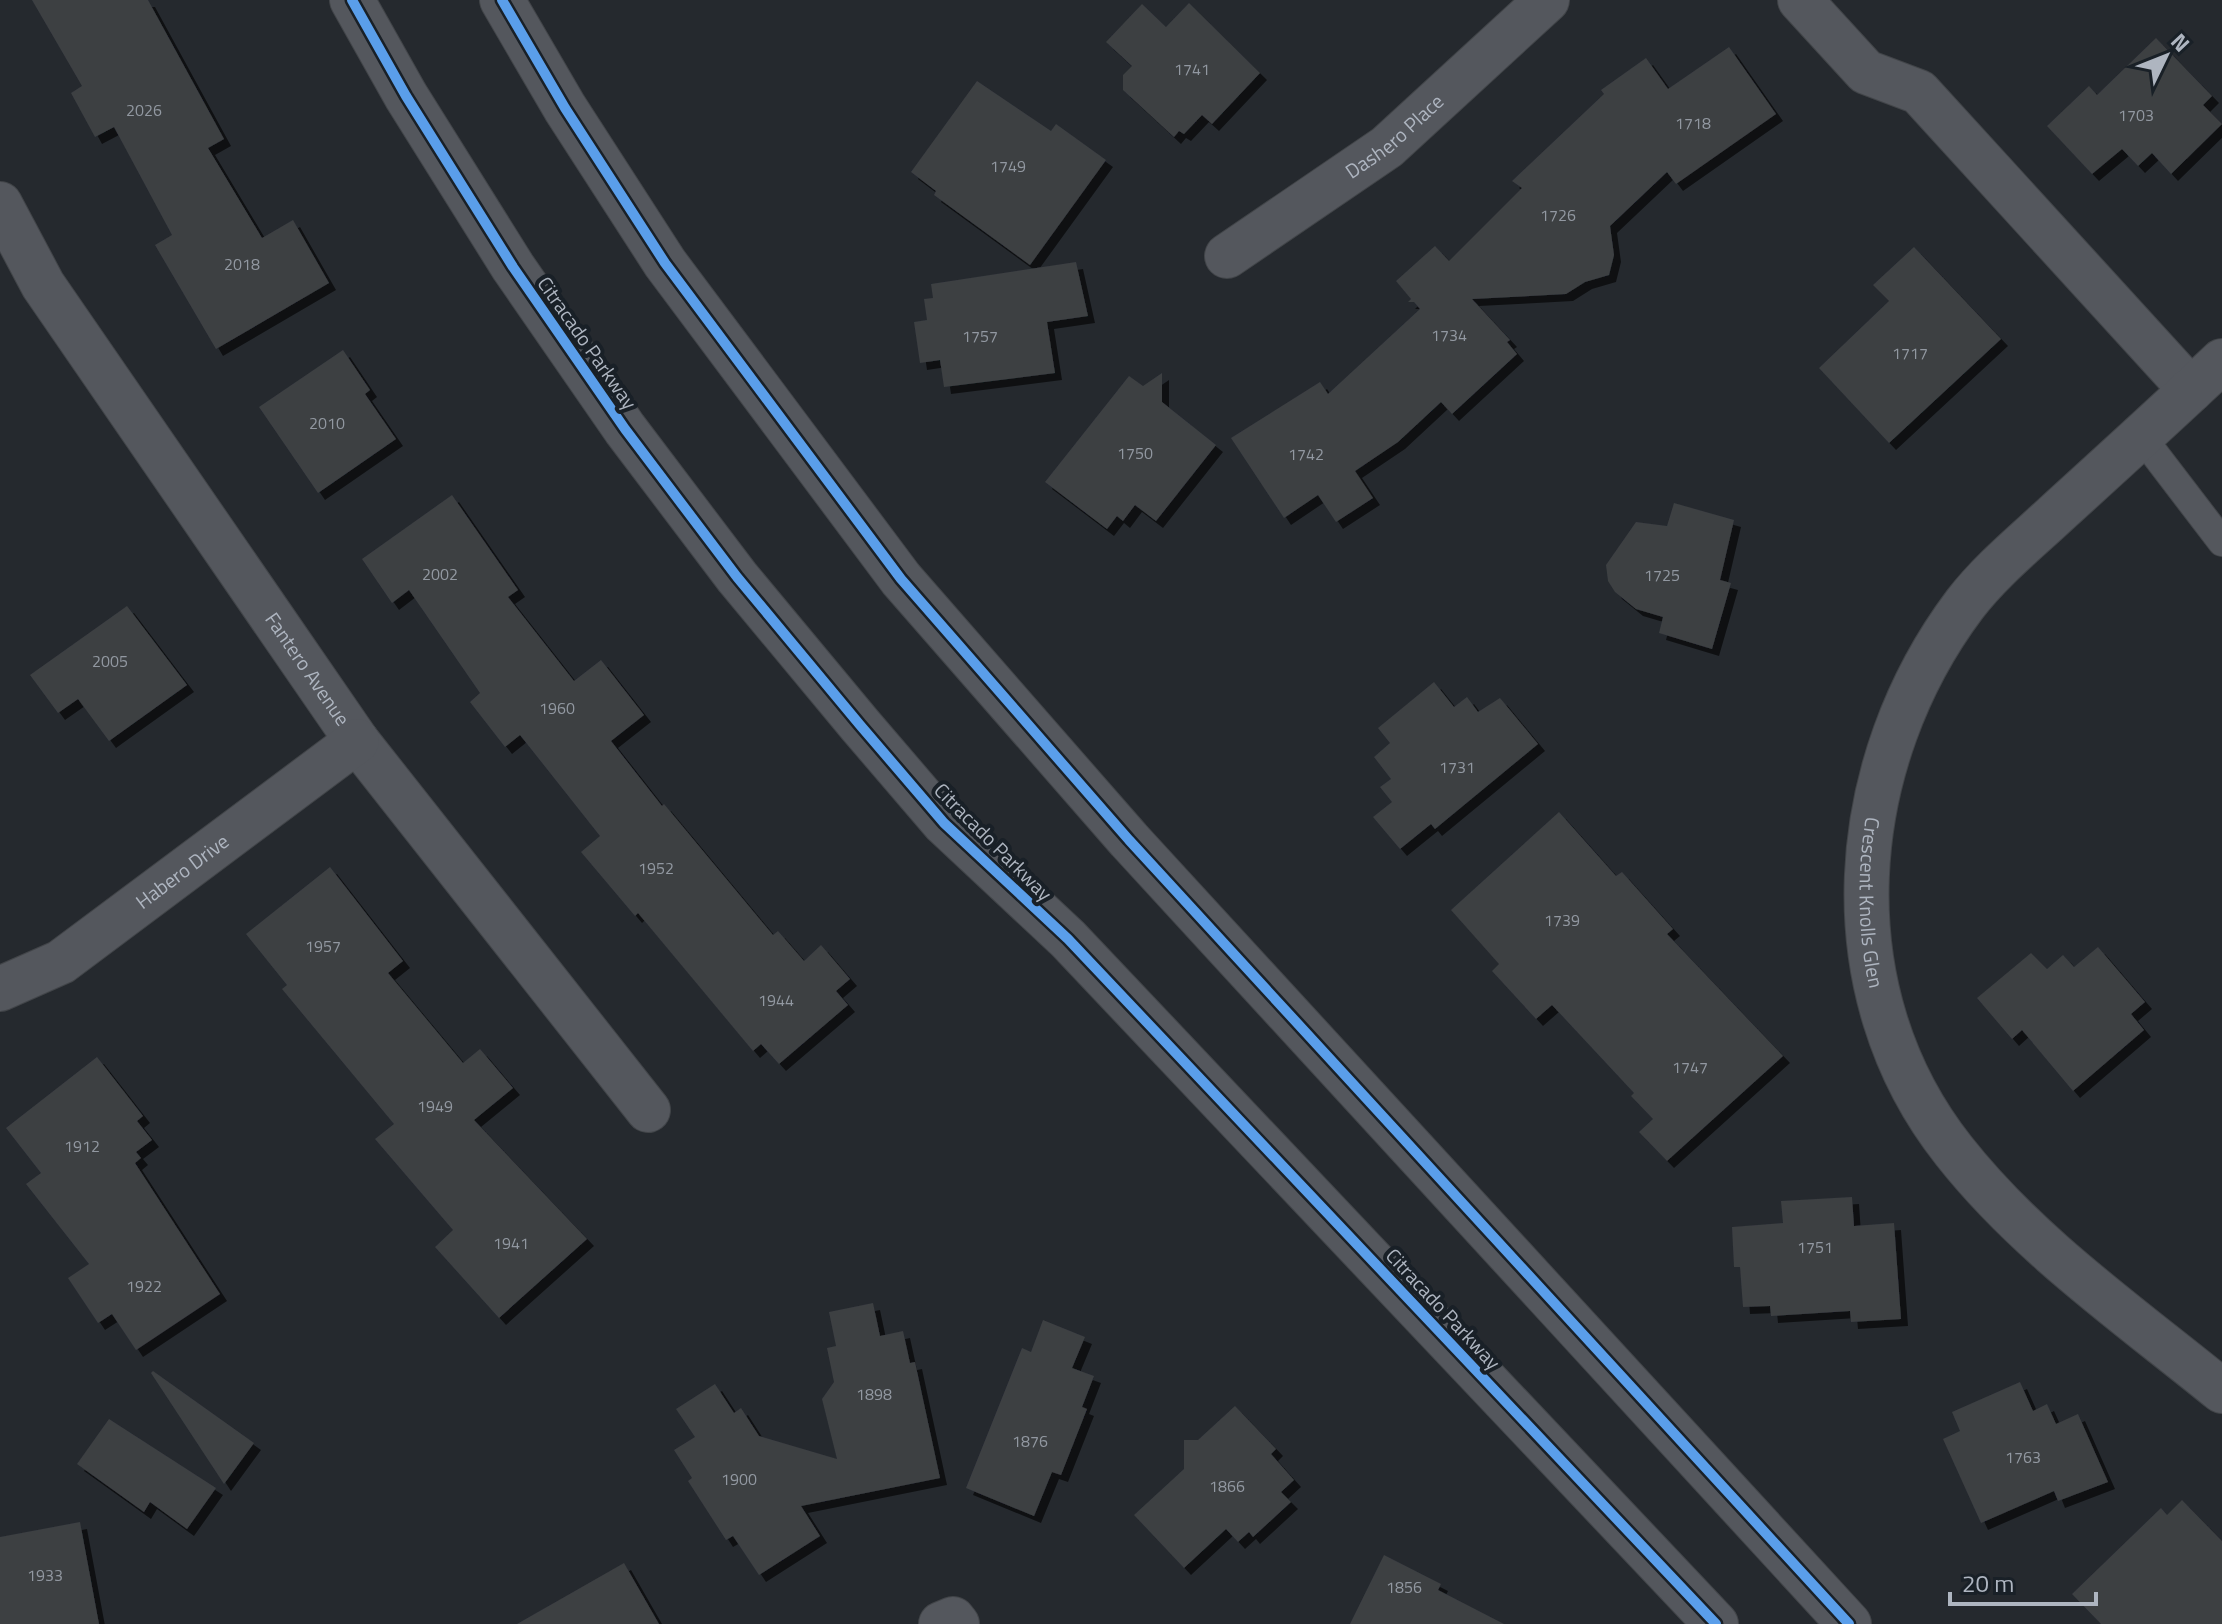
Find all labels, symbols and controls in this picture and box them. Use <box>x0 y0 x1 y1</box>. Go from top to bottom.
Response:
north arrow <box>2126 16 2206 96</box>
text: N <box>2163 25 2198 60</box>
house number: 1741 <box>1174 57 1210 81</box>
street label: Dashero Place <box>1339 86 1450 186</box>
house number: 2026 <box>126 98 162 122</box>
house number: 1703 <box>2118 103 2154 127</box>
house number: 1718 <box>1675 111 1711 135</box>
house number: 1749 <box>990 154 1026 178</box>
house number: 1726 <box>1540 203 1576 227</box>
house number: 2018 <box>224 252 260 276</box>
street label: Citracado Parkway <box>530 270 645 416</box>
house number: 1734 <box>1431 323 1467 347</box>
house number: 1757 <box>962 324 998 348</box>
house number: 1717 <box>1892 341 1928 365</box>
house number: 2010 <box>309 411 345 435</box>
house number: 1750 <box>1117 441 1153 465</box>
house number: 1742 <box>1288 442 1324 466</box>
house number: 2002 <box>422 562 458 586</box>
house number: 1725 <box>1644 563 1680 587</box>
street label: Fantero Avenue <box>258 606 358 732</box>
house number: 2005 <box>92 649 128 673</box>
house number: 1960 <box>539 696 575 720</box>
house number: 1731 <box>1439 755 1475 779</box>
street label: Citracado Parkway <box>927 775 1060 908</box>
street label: Crescent Knolls Glen <box>1851 815 1892 991</box>
street label: Habero Drive <box>129 826 235 916</box>
house number: 1952 <box>638 856 674 880</box>
house number: 1739 <box>1544 908 1580 932</box>
house number: 1957 <box>305 934 341 958</box>
house number: 1944 <box>758 988 794 1012</box>
house number: 1747 <box>1672 1055 1708 1079</box>
house number: 1949 <box>417 1094 453 1118</box>
house number: 1912 <box>64 1134 100 1158</box>
house number: 1941 <box>493 1231 529 1255</box>
house number: 1751 <box>1797 1235 1833 1259</box>
street label: Citracado Parkway <box>1379 1241 1508 1377</box>
house number: 1922 <box>126 1274 162 1298</box>
house number: 1898 <box>856 1382 892 1406</box>
house number: 1876 <box>1012 1429 1048 1453</box>
house number: 1763 <box>2005 1445 2041 1469</box>
house number: 1900 <box>721 1467 757 1491</box>
house number: 1866 <box>1209 1474 1245 1498</box>
scale bar <box>1950 1556 2096 1606</box>
house number: 1933 <box>27 1563 63 1587</box>
text: 20 m <box>1962 1565 2014 1601</box>
house number: 1856 <box>1386 1575 1422 1599</box>

